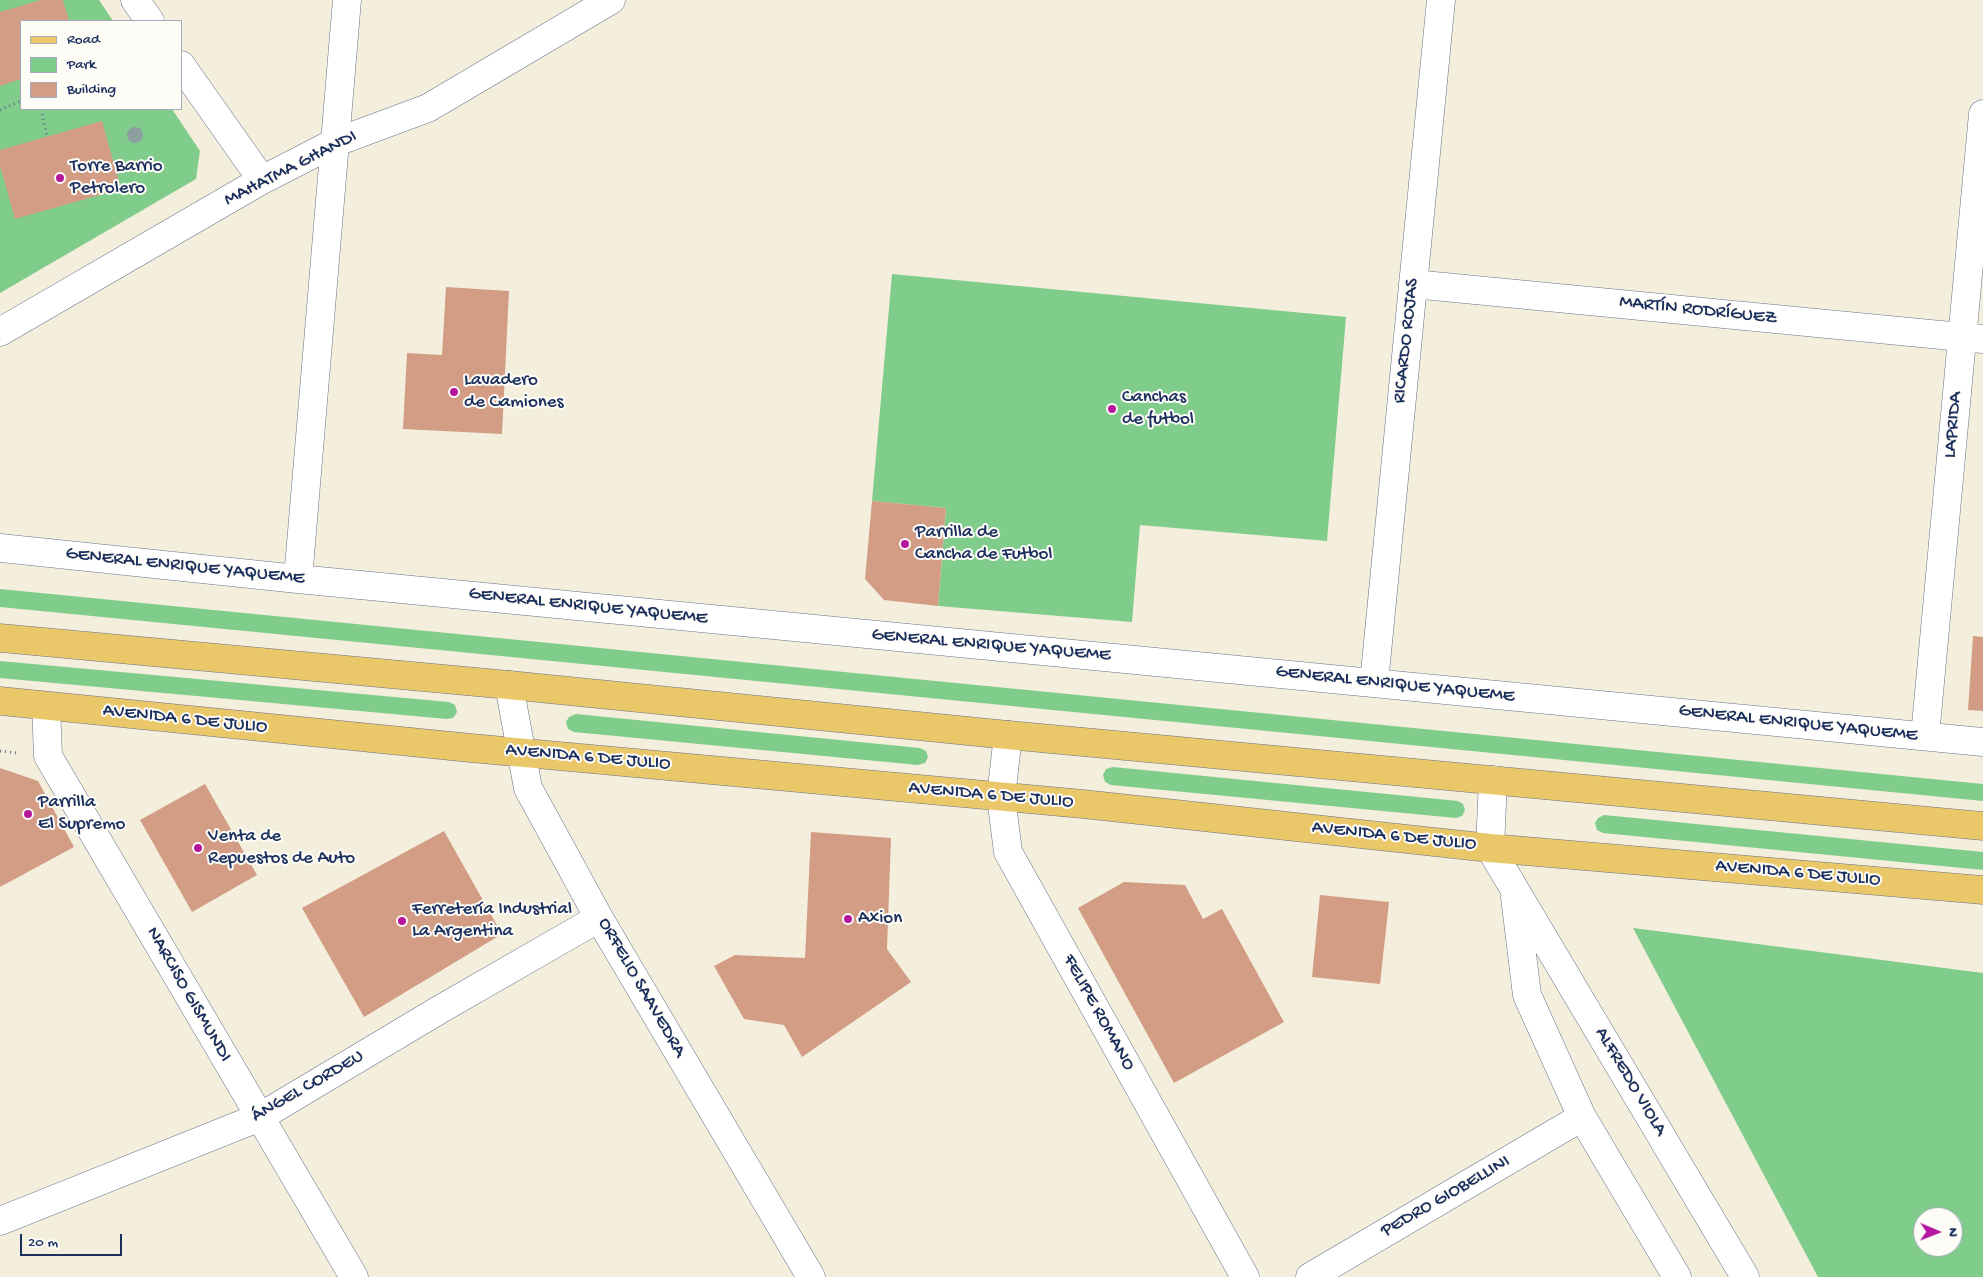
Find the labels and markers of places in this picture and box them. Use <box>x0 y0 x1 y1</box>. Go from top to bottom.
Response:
place label: Torre Barrio Petrolero <box>70 156 163 200</box>
marker: Torre Barrio Petrolero <box>54 172 66 184</box>
place label: Lavadero de Camiones <box>464 370 564 414</box>
marker: Lavadero de Camiones <box>448 386 460 398</box>
place label: Canchas de futbol <box>1122 387 1194 431</box>
marker: Canchas de futbol <box>1106 403 1118 415</box>
place label: Parrilla de Cancha de Futbol <box>915 522 1052 566</box>
marker: Parrilla de Cancha de Futbol <box>899 538 911 550</box>
place label: Parrilla El Supremo <box>38 792 125 836</box>
marker: Parrilla El Supremo <box>22 808 34 820</box>
place label: Venta de Repuestos de Auto <box>208 826 355 870</box>
marker: Venta de Repuestos de Auto <box>192 842 204 854</box>
place label: Ferretería Industrial La Argentina <box>412 899 572 943</box>
place label: Axion <box>858 908 902 930</box>
marker: Axion <box>842 913 854 925</box>
marker: Ferretería Industrial La Argentina <box>396 915 408 927</box>

